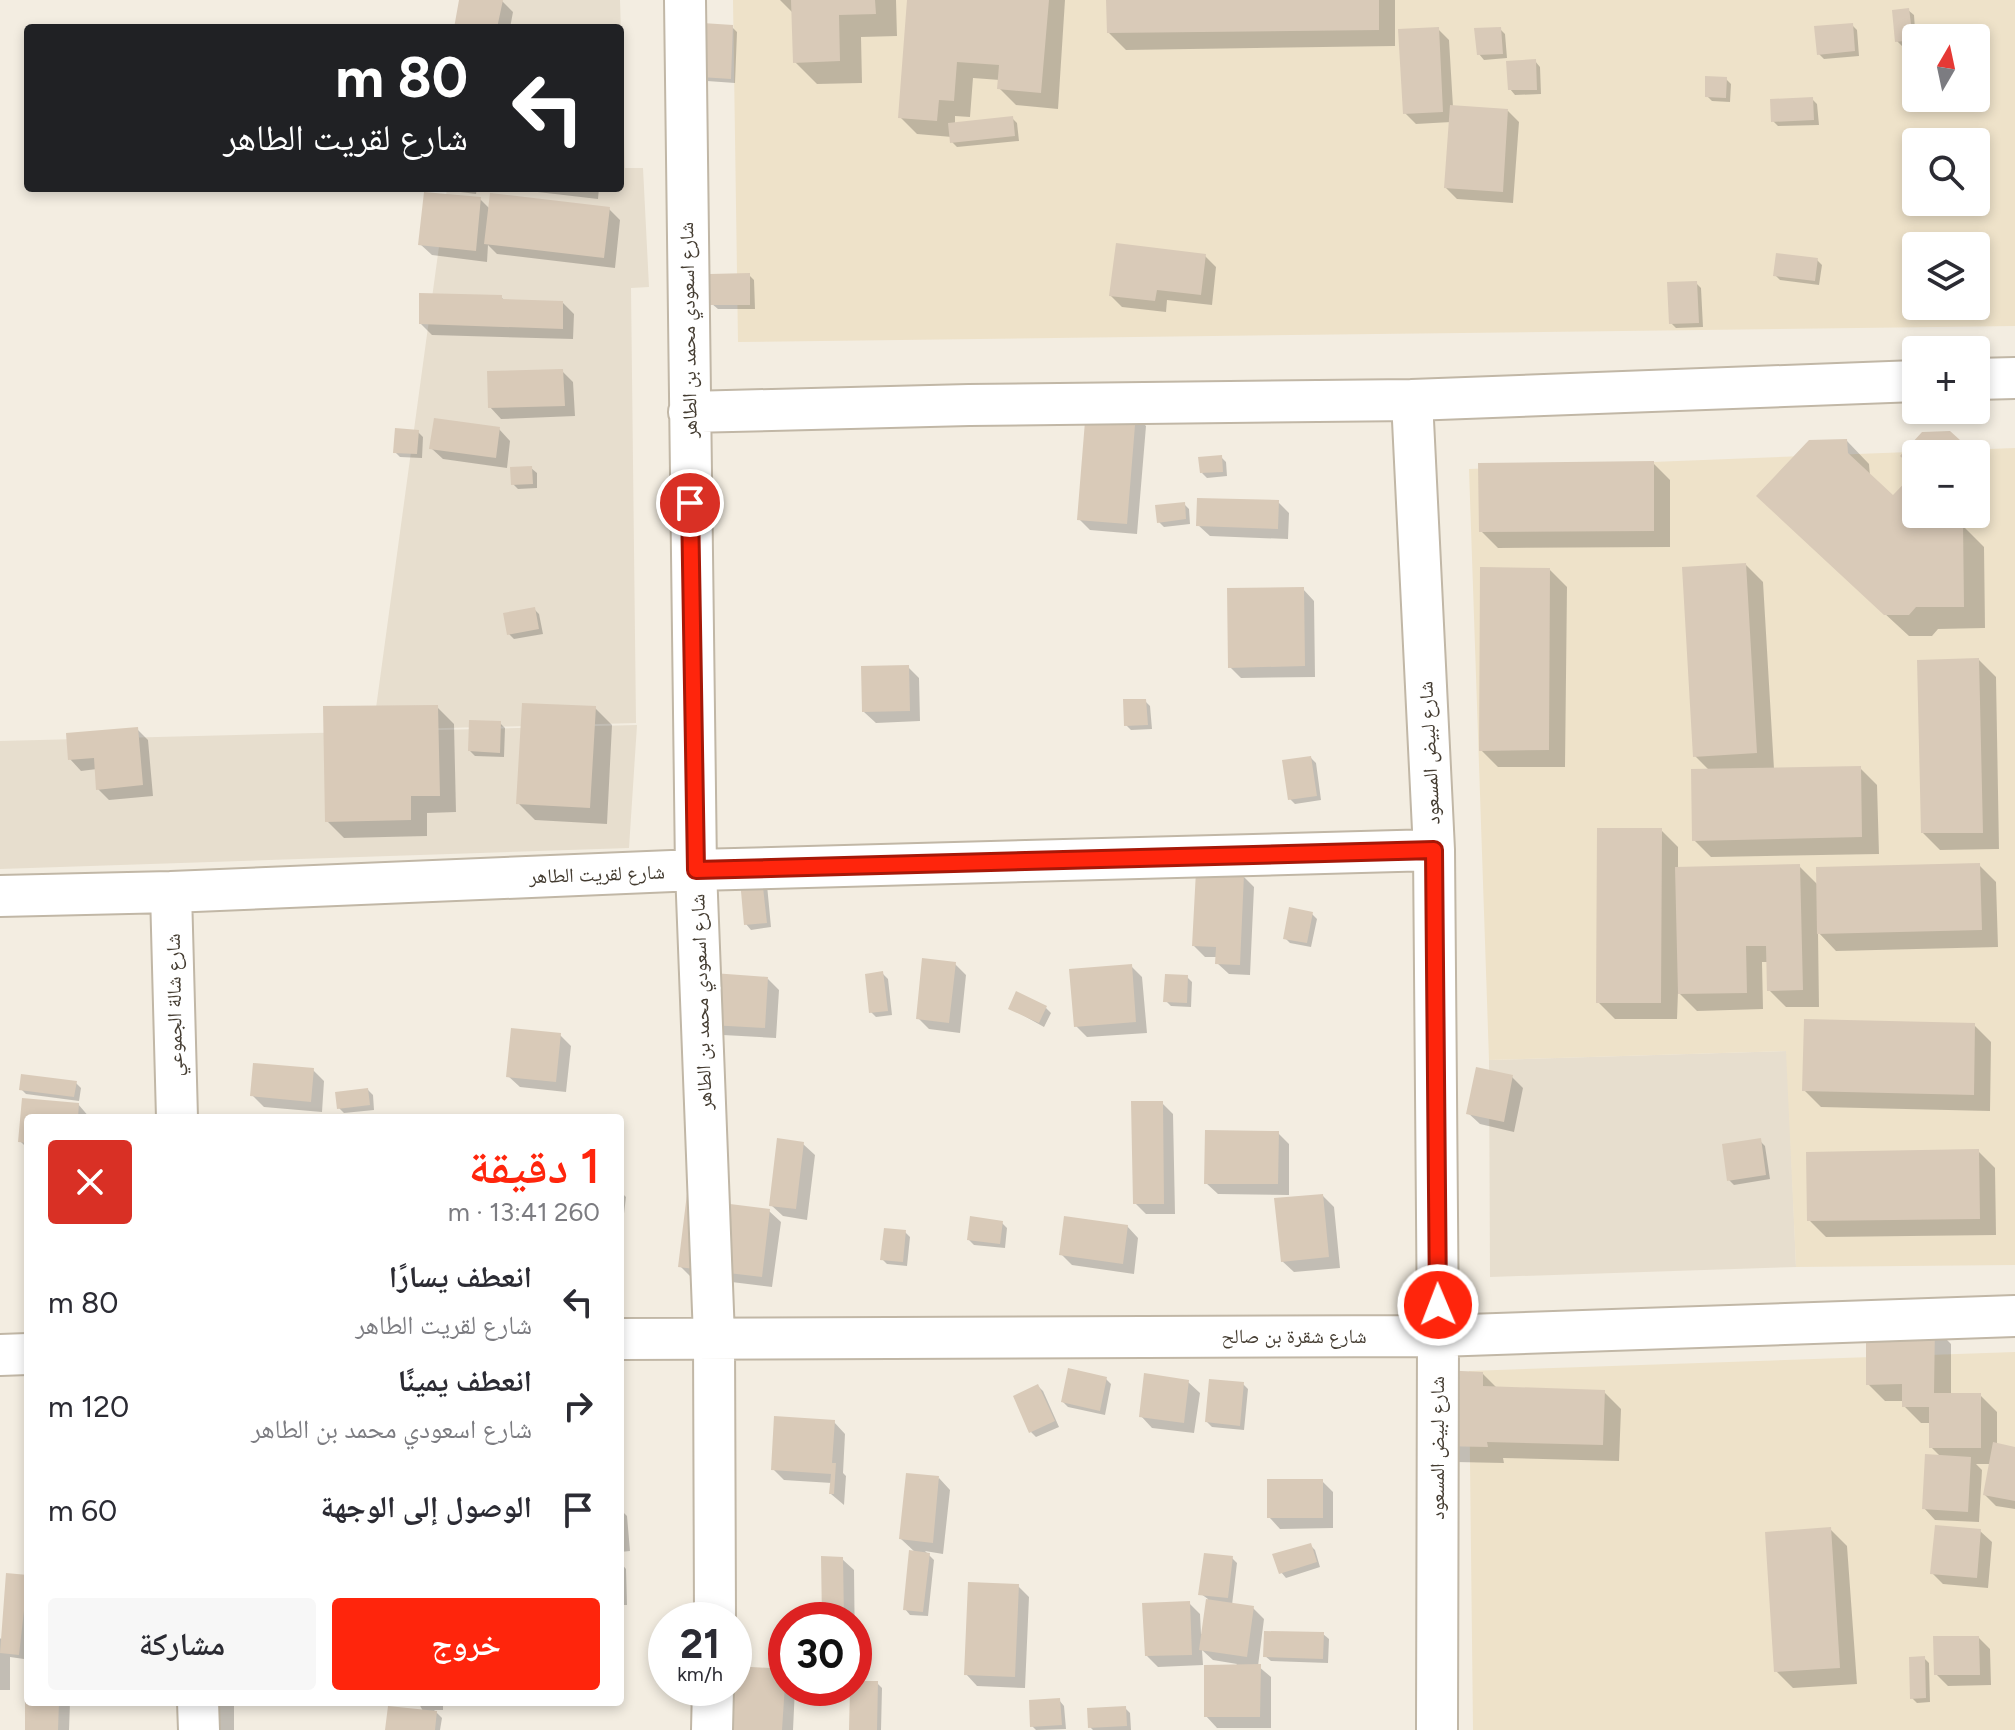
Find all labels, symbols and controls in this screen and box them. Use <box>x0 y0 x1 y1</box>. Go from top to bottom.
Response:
north arrow <box>1902 24 1990 112</box>
map controls <box>1902 24 1990 528</box>
text: 80 m <box>335 44 468 111</box>
icon: left <box>496 56 600 160</box>
text: شارع لقريت الطاهر <box>223 116 468 159</box>
button: search <box>1902 128 1990 216</box>
street label: شارع اسعودي محمد بن الطاهر <box>674 222 706 439</box>
button: layers <box>1902 232 1990 320</box>
button: + <box>1902 336 1990 424</box>
button: − <box>1902 440 1990 528</box>
pin <box>656 469 724 537</box>
icon: arrive <box>668 481 712 525</box>
street label: شارع لبيض المسعود <box>1413 681 1446 825</box>
street label: شارع لقريت الطاهر <box>528 860 665 889</box>
street label: شارع اسعودي محمد بن الطاهر <box>685 893 721 1111</box>
street label: شارع شالة الجموعي <box>161 933 191 1077</box>
text: 1 دقيقة <box>469 1137 600 1195</box>
button: close <box>48 1140 132 1224</box>
text: 260 m · 13:41 <box>448 1196 600 1228</box>
text: انعطف يسارًا <box>389 1258 532 1295</box>
position arrow <box>1396 1263 1480 1347</box>
icon: left <box>556 1280 600 1324</box>
text: 80 m <box>48 1284 119 1321</box>
text: شارع لقريت الطاهر <box>355 1309 532 1341</box>
street label: شارع شقرة بن صالح <box>1221 1324 1367 1349</box>
text: انعطف يمينًا <box>398 1362 532 1399</box>
street label: شارع لبيض المسعود <box>1425 1376 1450 1520</box>
icon: right <box>556 1384 600 1428</box>
text: 120 m <box>48 1388 129 1425</box>
text: شارع اسعودي محمد بن الطاهر <box>251 1413 532 1445</box>
text: الوصول إلى الوجهة <box>320 1488 532 1525</box>
icon: arrive <box>556 1488 600 1532</box>
text: 60 m <box>48 1492 117 1529</box>
button: مشاركة <box>48 1598 316 1690</box>
button: خروج <box>332 1598 600 1690</box>
speed limit sign: 30 <box>768 1602 872 1706</box>
text: 21 <box>680 1620 720 1668</box>
text: km/h <box>677 1662 723 1686</box>

